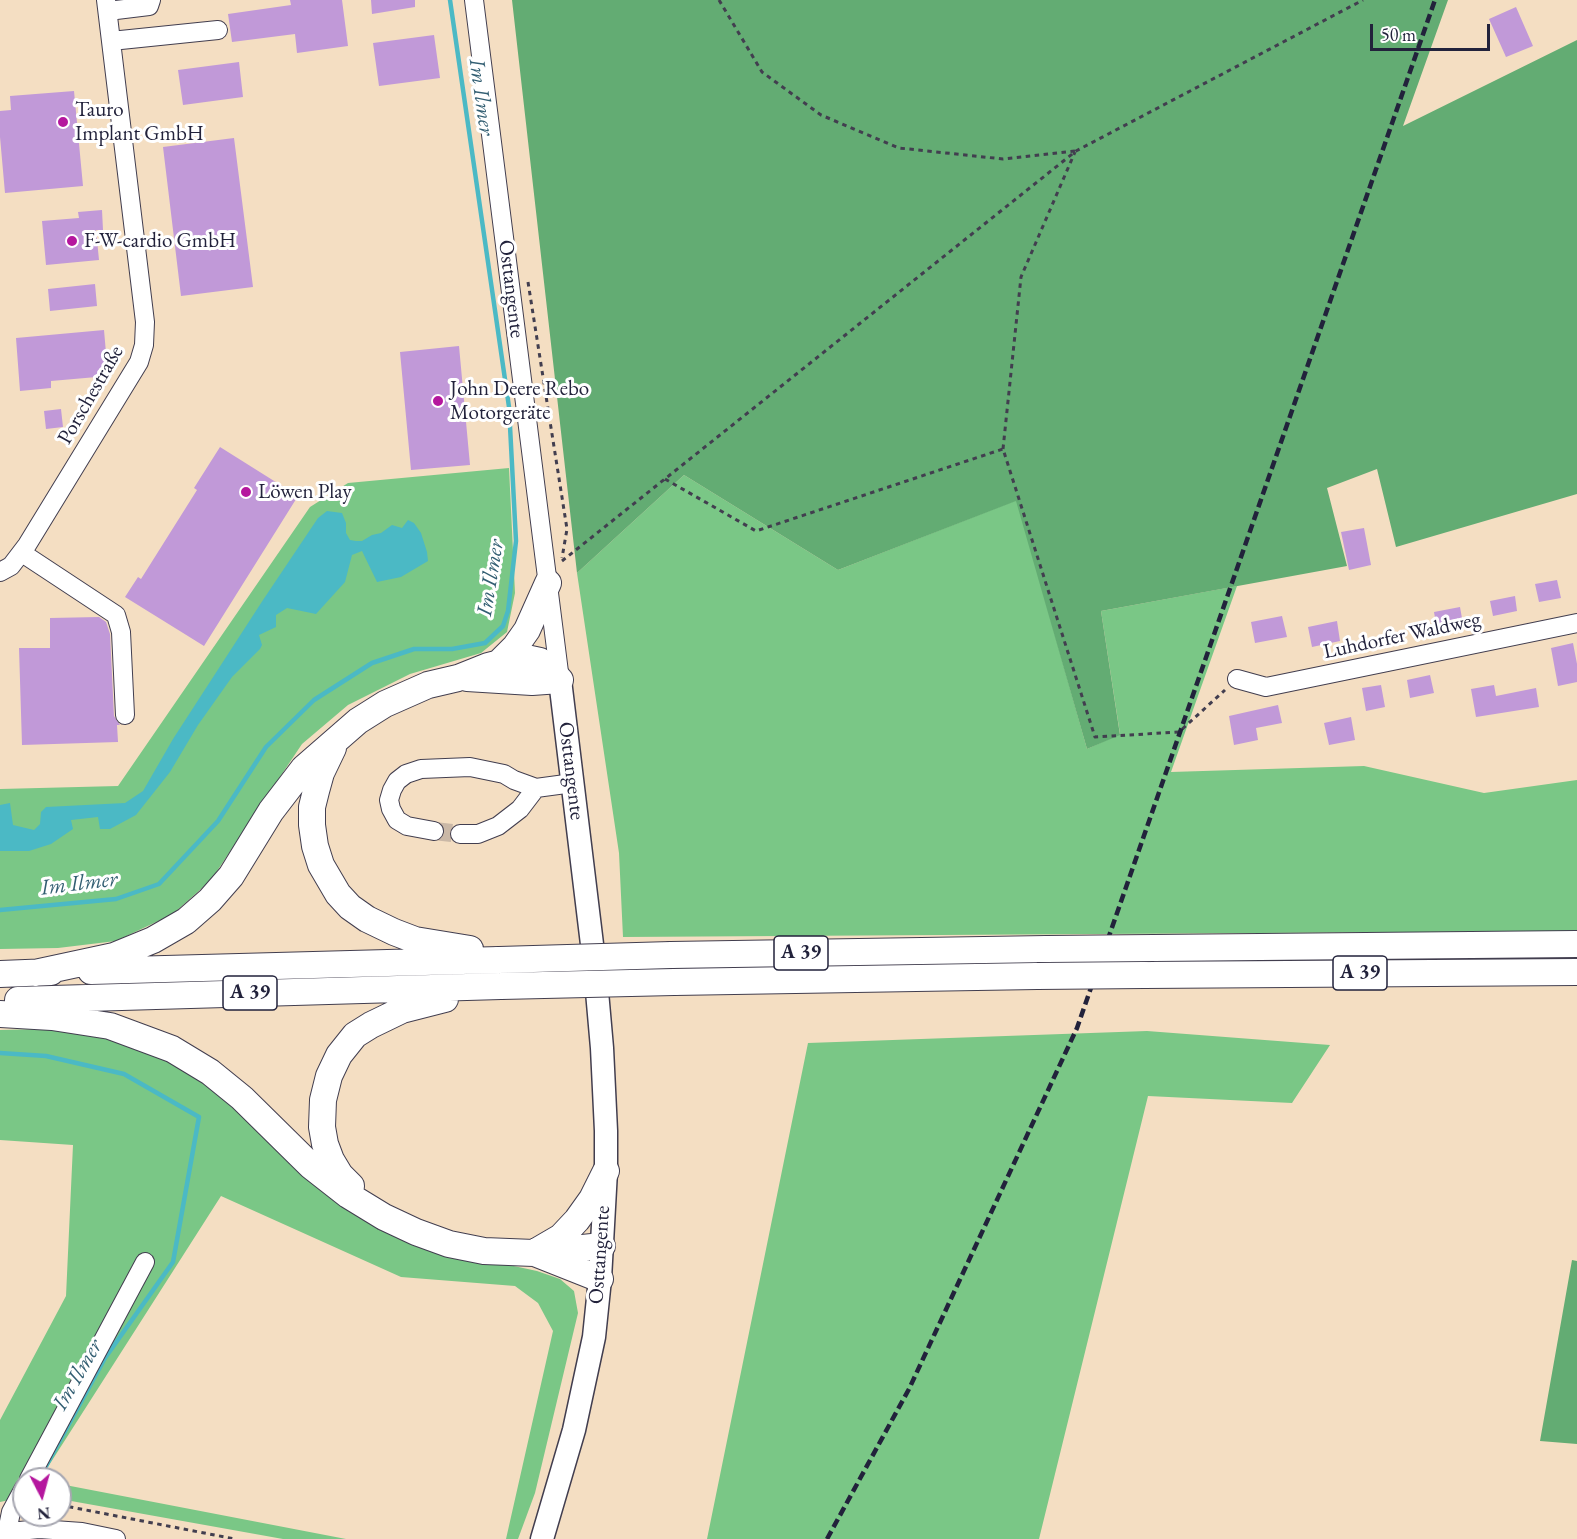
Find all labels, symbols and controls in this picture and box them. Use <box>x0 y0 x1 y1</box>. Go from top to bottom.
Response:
scale bar <box>1373 12 1493 50</box>
text: 50 m <box>1381 23 1416 46</box>
water label: Im Ilmer <box>463 57 499 137</box>
place label: Tauro Implant GmbH <box>75 97 204 147</box>
marker: Tauro Implant GmbH <box>56 115 70 129</box>
place label: F-W-cardio GmbH <box>84 228 236 254</box>
marker: F-W-cardio GmbH <box>65 234 79 248</box>
street label: Osttangente <box>492 239 530 339</box>
street label: Porschestraße <box>53 341 129 449</box>
place label: John Deere Rebo Motorgeräte <box>450 376 589 426</box>
marker: John Deere Rebo Motorgeräte <box>431 394 445 408</box>
place label: Löwen Play <box>258 479 352 505</box>
marker: Löwen Play <box>239 485 253 499</box>
water label: Im Ilmer <box>472 538 510 618</box>
street label: Luhdorfer Waldweg <box>1321 607 1483 665</box>
street label: Osttangente <box>552 721 590 821</box>
water label: Im Ilmer <box>39 866 119 902</box>
road number: A 39 <box>774 936 828 970</box>
road number: A 39 <box>1333 956 1387 990</box>
road number: A 39 <box>223 976 277 1010</box>
street label: Osttangente <box>584 1205 616 1305</box>
water label: Im Ilmer <box>47 1335 109 1415</box>
north arrow <box>12 1467 72 1527</box>
text: N <box>36 1502 51 1525</box>

